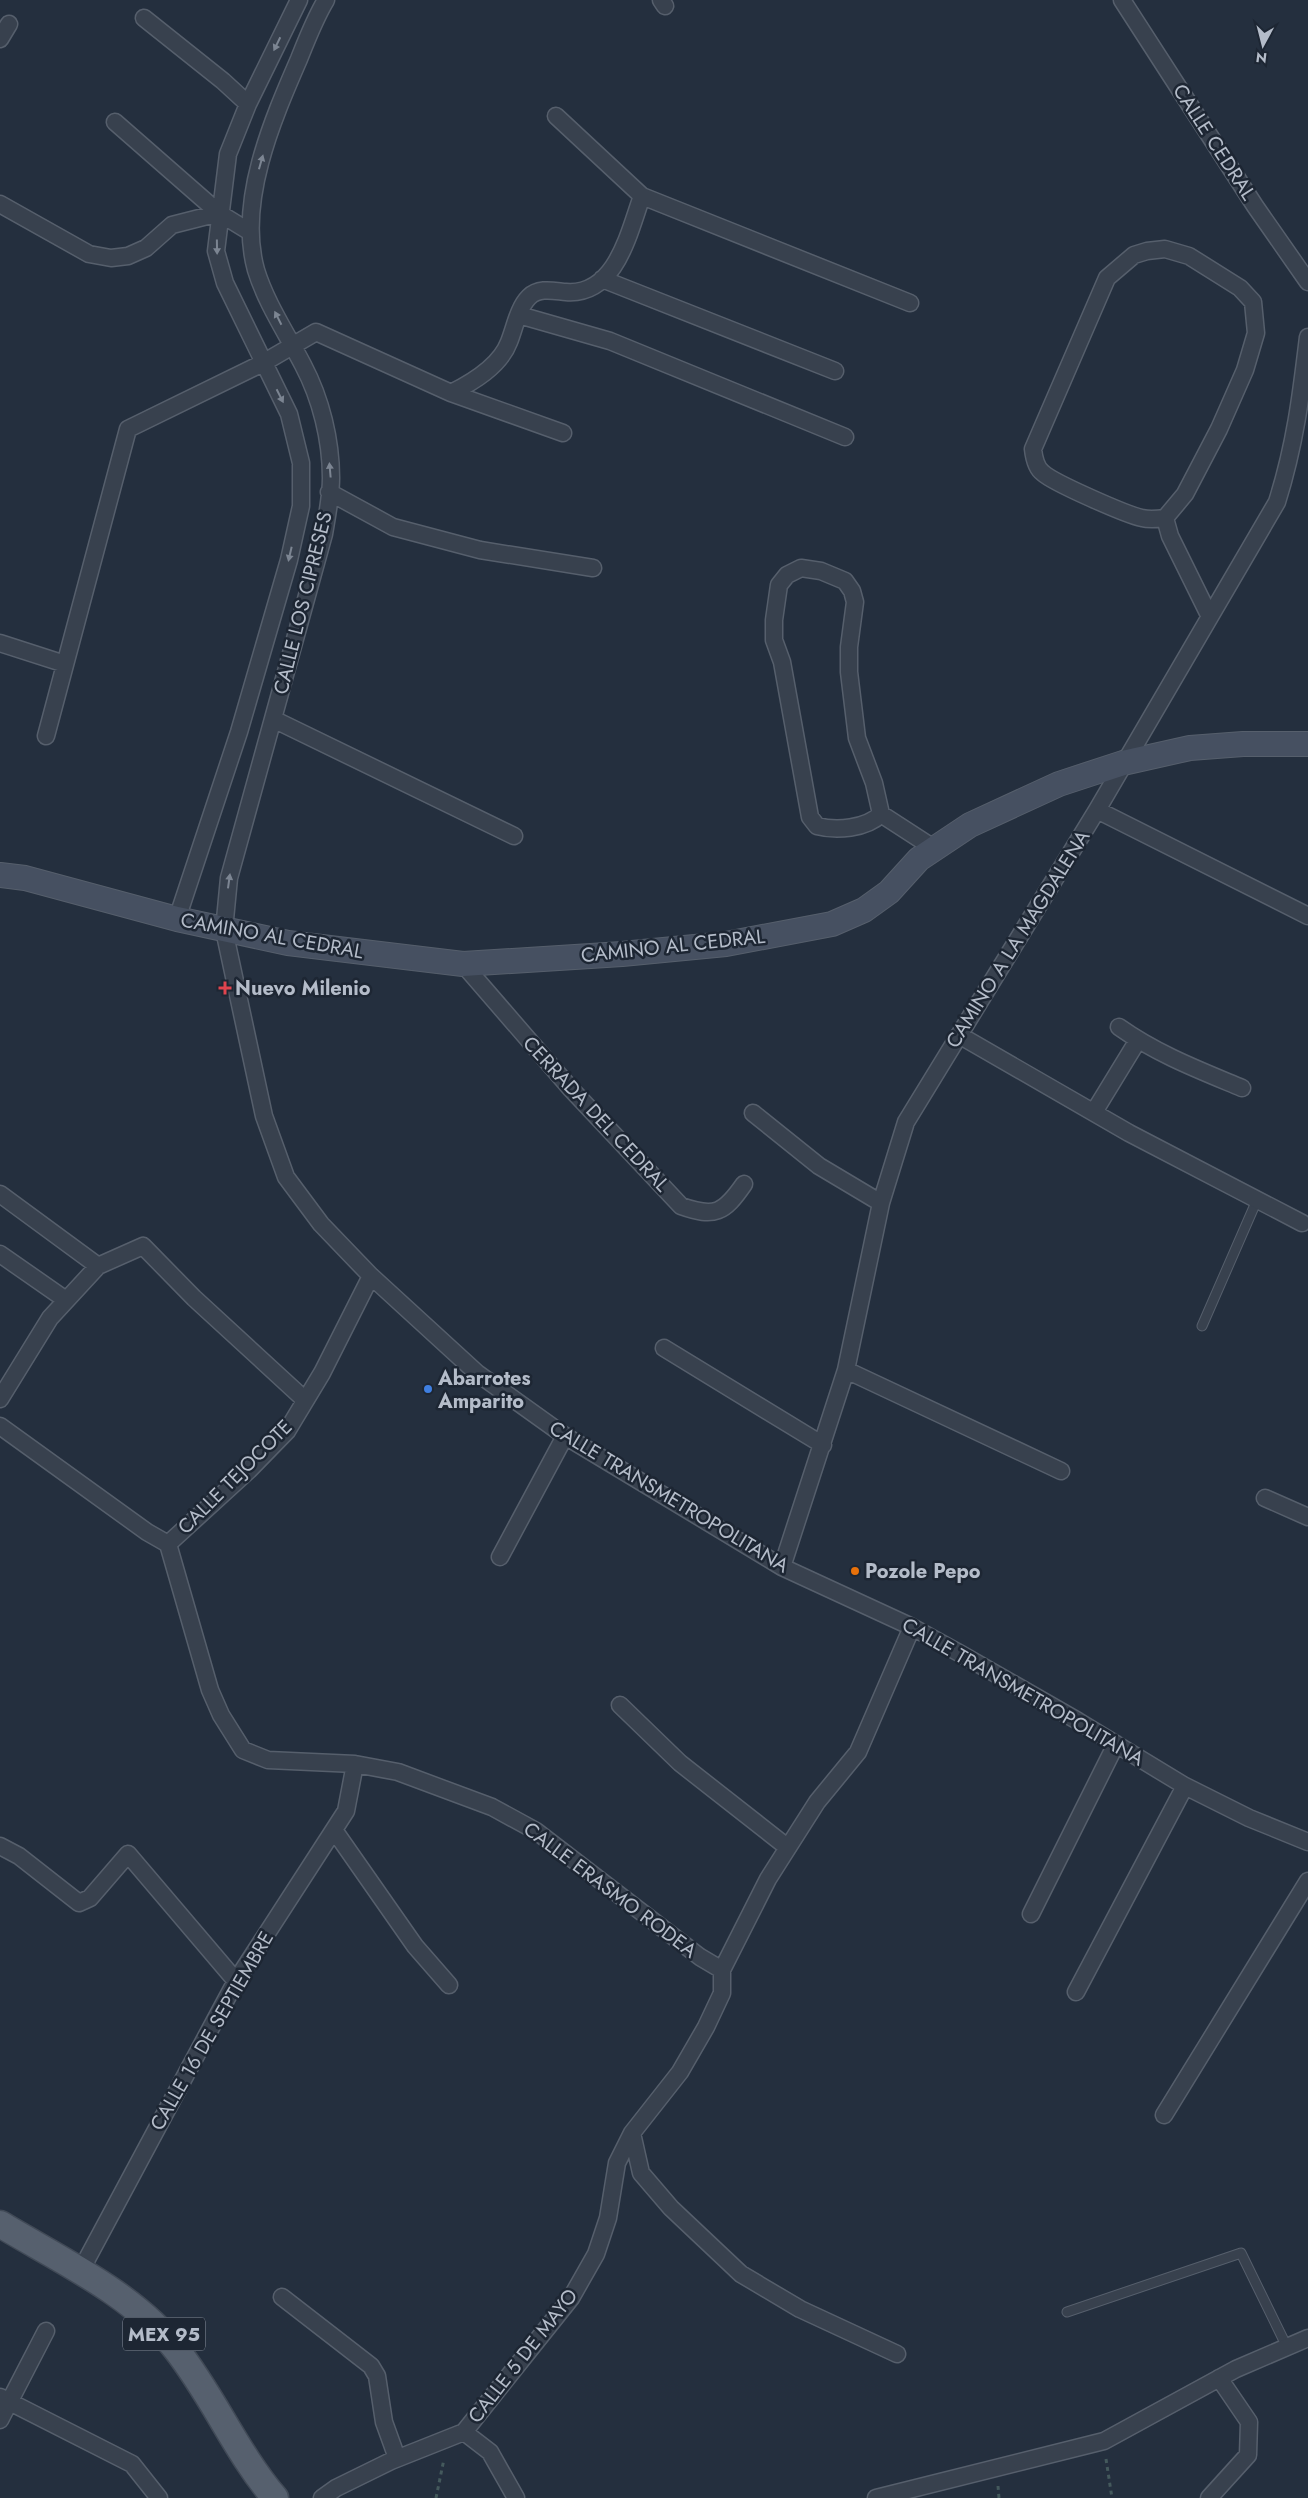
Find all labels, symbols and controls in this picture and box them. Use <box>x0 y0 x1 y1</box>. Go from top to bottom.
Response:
north arrow <box>1238 20 1288 70</box>
one-way arrow <box>273 37 281 51</box>
text: N <box>1255 47 1268 69</box>
street label: CALLE CEDRAL <box>1166 78 1262 206</box>
one-way arrow <box>258 154 266 169</box>
one-way arrow <box>213 240 221 256</box>
one-way arrow <box>274 311 282 325</box>
one-way arrow <box>276 389 284 403</box>
one-way arrow <box>326 462 334 478</box>
street label: CALLE LOS CIPRESES <box>266 509 340 697</box>
one-way arrow <box>286 546 294 561</box>
street label: CAMINO A LA MAGDALENA <box>939 824 1098 1054</box>
one-way arrow <box>225 873 233 889</box>
street label: CAMINO AL CEDRAL <box>178 906 366 966</box>
street label: CAMINO AL CEDRAL <box>580 922 766 970</box>
place label: Nuevo Milenio <box>235 974 371 1003</box>
marker: Nuevo Milenio <box>219 982 231 994</box>
street label: CERRADA DEL CEDRAL <box>516 1030 676 1198</box>
place label: Abarrotes Amparito <box>437 1364 531 1416</box>
marker: Abarrotes Amparito <box>422 1383 434 1395</box>
street label: CALLE TEJOCOTE <box>171 1413 299 1541</box>
street label: CALLE TRANSMETROPOLITANA <box>544 1414 795 1581</box>
place label: Pozole Pepo <box>865 1557 981 1586</box>
marker: Pozole Pepo <box>849 1565 861 1577</box>
street label: CALLE TRANSMETROPOLITANA <box>897 1611 1150 1774</box>
street label: CALLE ERASMO RODEA <box>517 1815 704 1965</box>
street label: CALLE 16 DE SEPTIEMBRE <box>143 1926 281 2136</box>
street label: CALLE 5 DE MAYO <box>461 2283 585 2429</box>
road number: MEX 95 <box>123 2318 205 2350</box>

